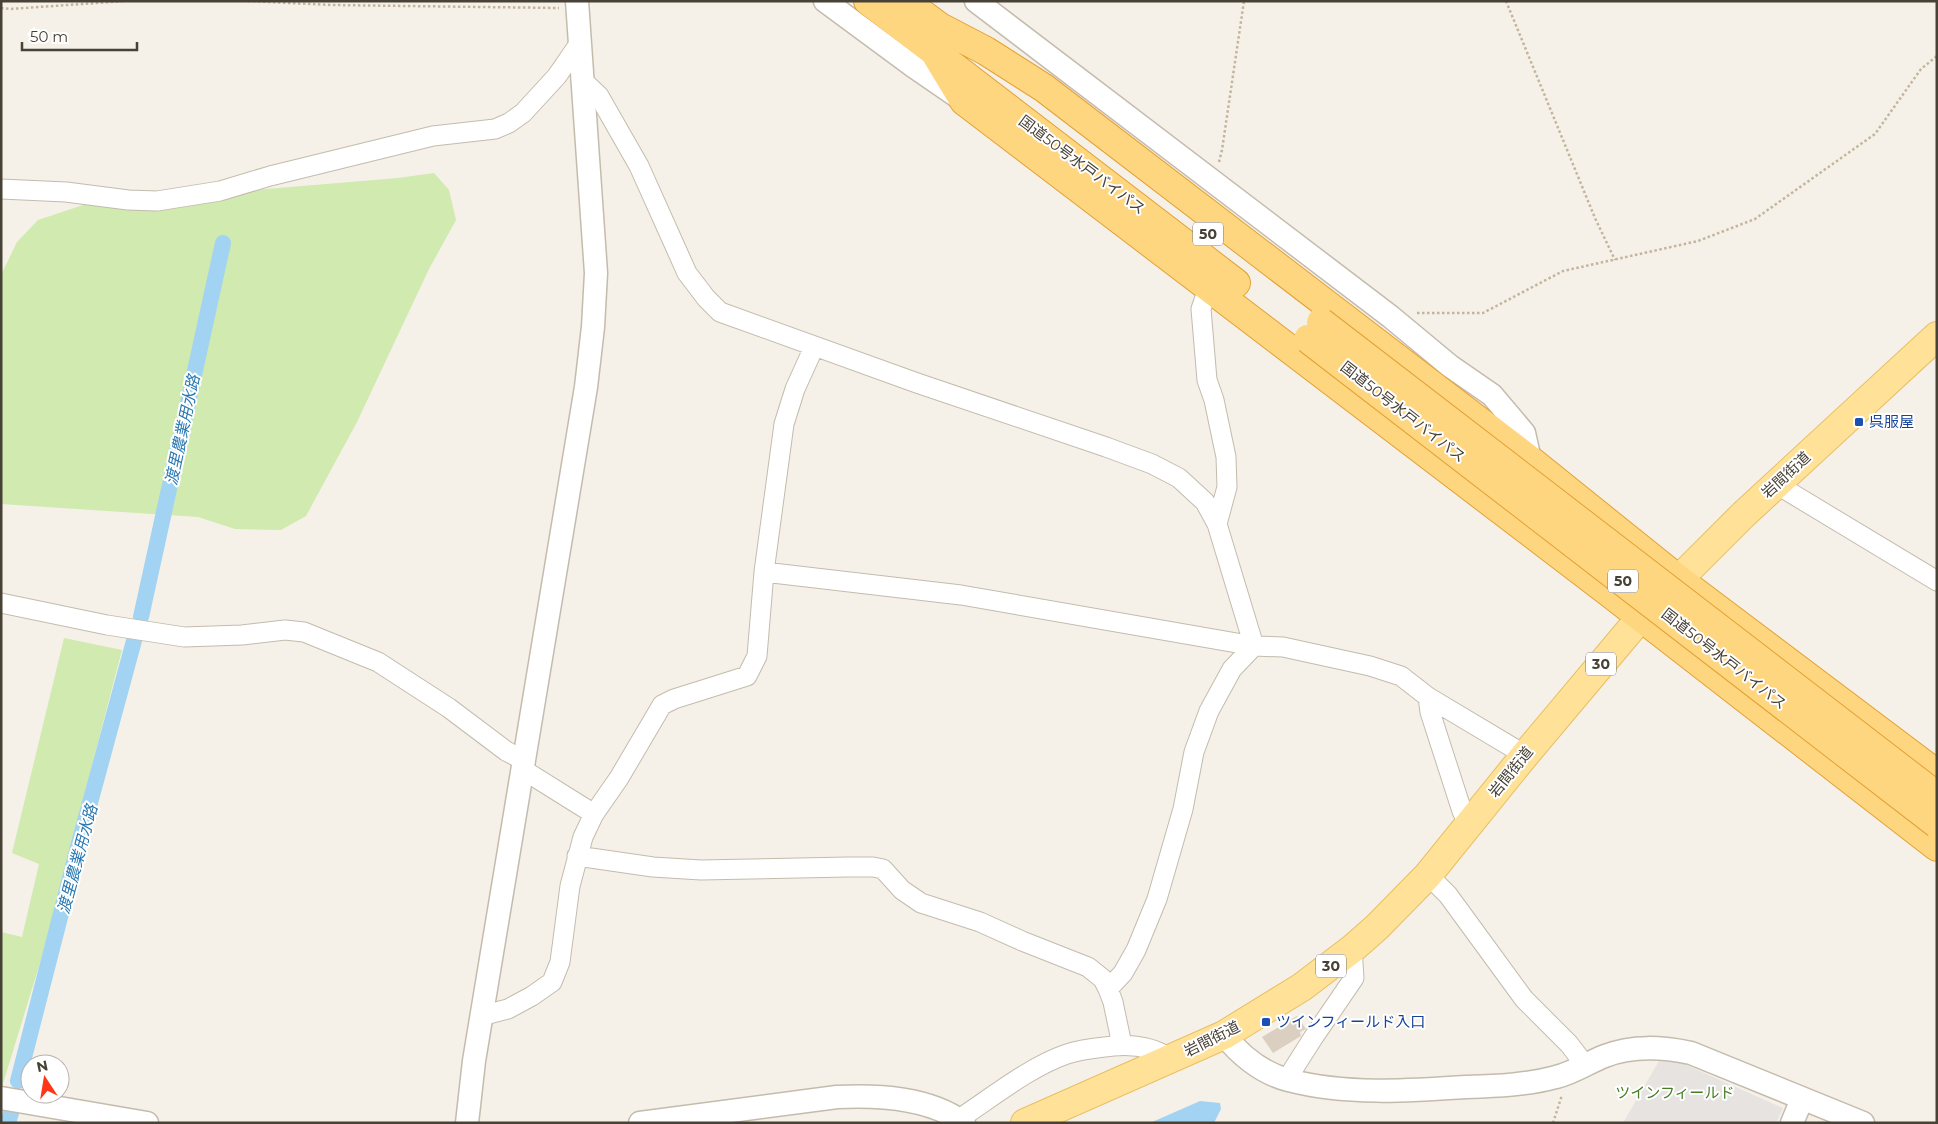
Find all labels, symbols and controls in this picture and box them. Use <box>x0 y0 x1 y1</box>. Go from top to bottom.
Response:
scale bar <box>22 20 138 52</box>
text: 50 m <box>30 27 68 46</box>
street label: 国道50号水戸バイパス <box>1015 111 1149 218</box>
road number: 50 <box>1193 222 1223 245</box>
street label: 国道50号水戸バイパス <box>1337 357 1469 466</box>
water label: 渡里農業用水路 <box>162 371 204 487</box>
place label: 呉服屋 <box>1869 412 1914 431</box>
marker: 呉服屋 <box>1853 416 1865 428</box>
street label: 岩間街道 <box>1757 447 1814 502</box>
road number: 50 <box>1608 570 1638 592</box>
street label: 国道50号水戸バイパス <box>1658 604 1790 713</box>
road number: 30 <box>1586 652 1616 676</box>
street label: 岩間街道 <box>1484 742 1537 801</box>
water label: 渡里農業用水路 <box>54 801 102 916</box>
road number: 30 <box>1316 954 1346 978</box>
place label: ツインフィールド入口 <box>1276 1012 1425 1031</box>
street label: 岩間街道 <box>1181 1016 1243 1061</box>
marker: ツインフィールド入口 <box>1260 1016 1272 1028</box>
north arrow <box>20 1054 70 1104</box>
text: N <box>35 1056 50 1076</box>
park label: ツインフィールド <box>1615 1083 1735 1102</box>

